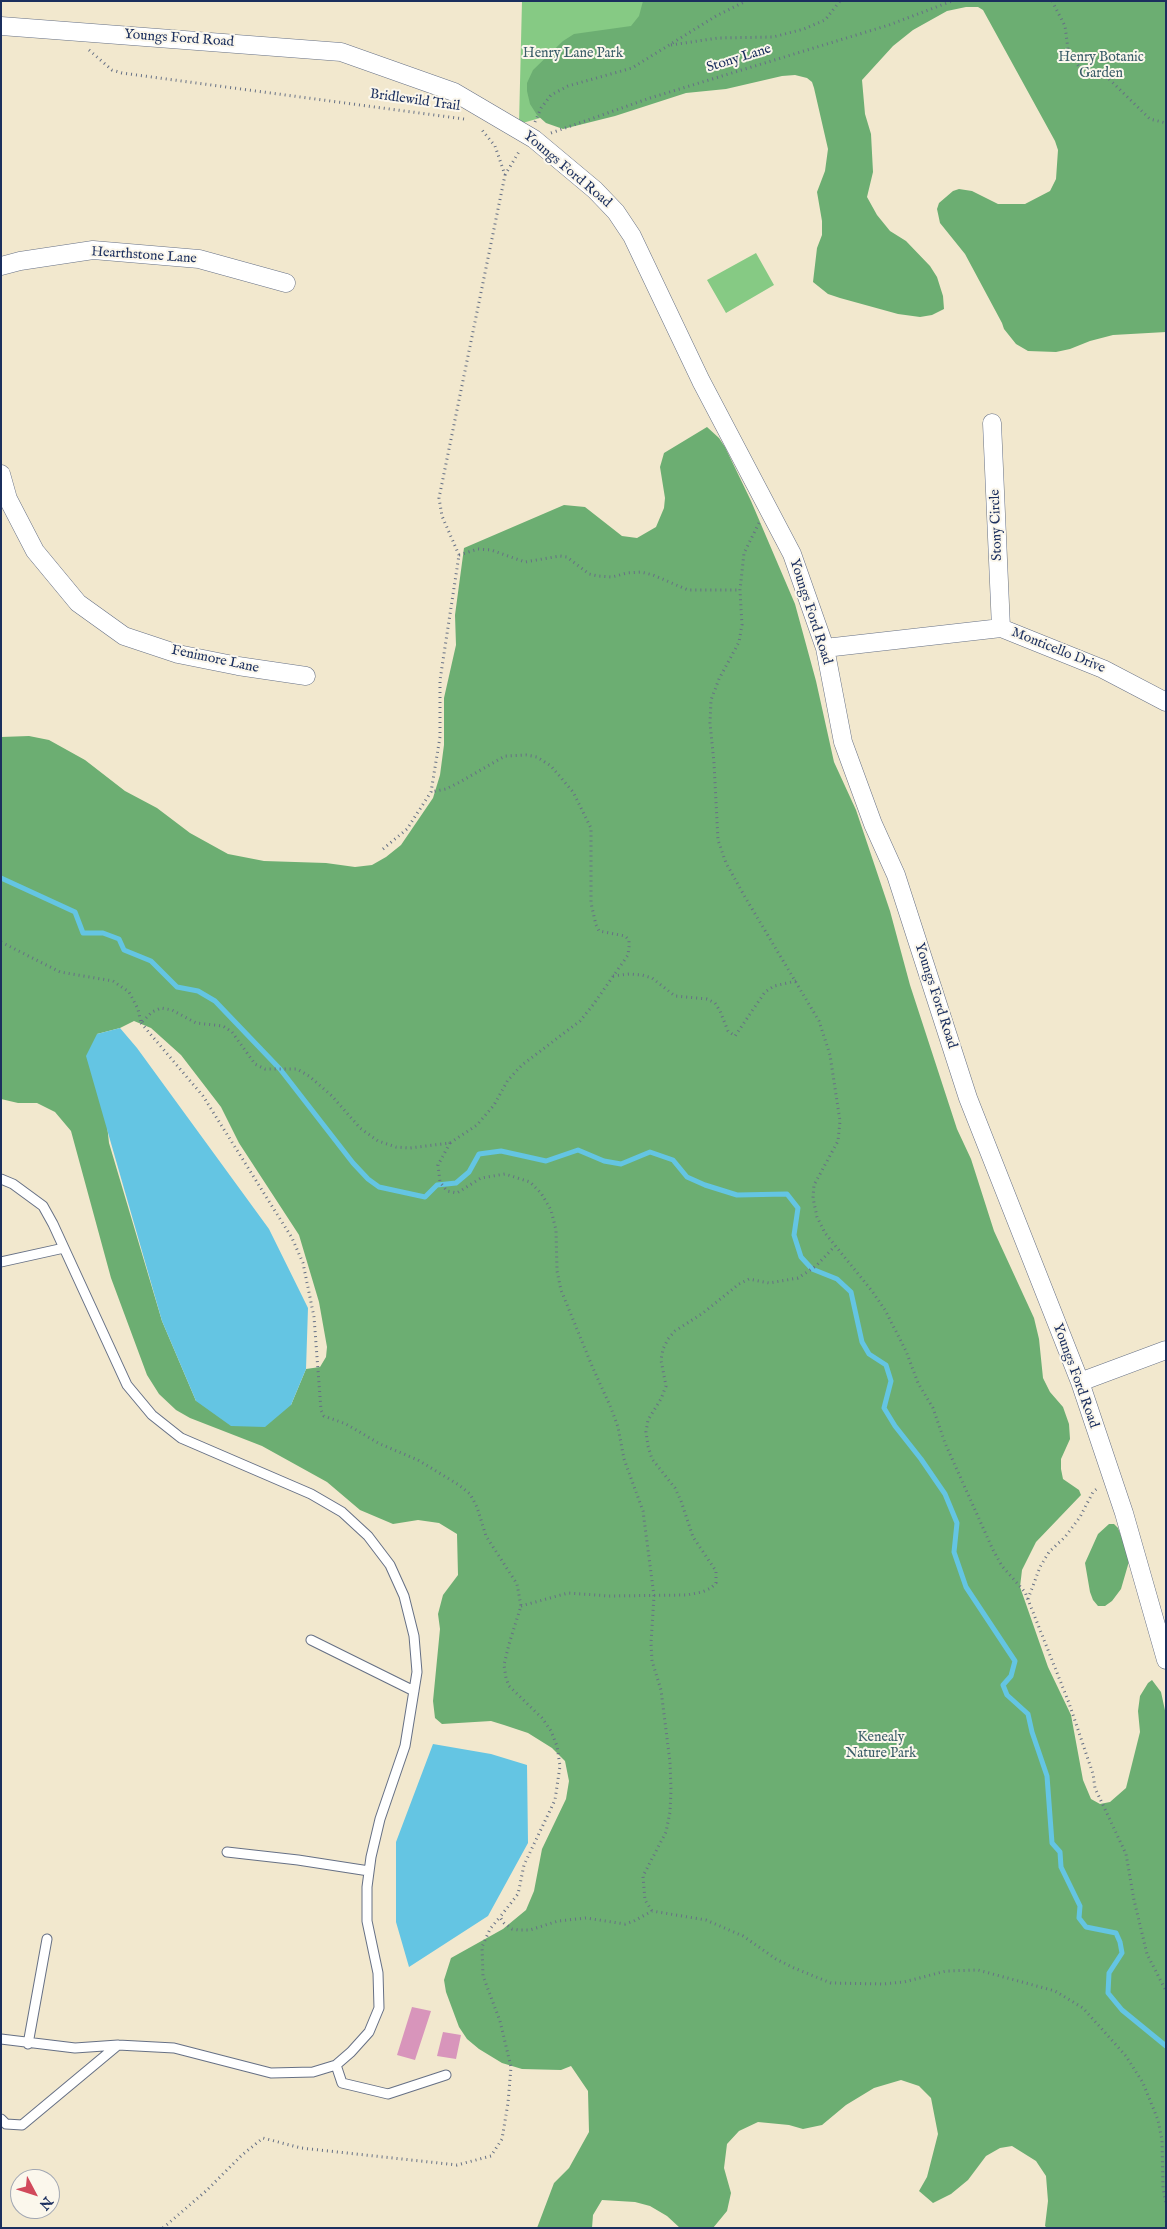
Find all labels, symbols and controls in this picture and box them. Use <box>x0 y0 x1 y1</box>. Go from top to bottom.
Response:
street label: Youngs Ford Road <box>124 27 234 51</box>
street label: Stony Lane <box>705 41 773 77</box>
park label: Henry Lane Park <box>523 46 623 62</box>
park label: Henry Botanic Garden <box>1058 50 1144 82</box>
street label: Bridlewild Trail <box>369 86 461 116</box>
street label: Youngs Ford Road <box>519 128 615 212</box>
street label: Hearthstone Lane <box>91 244 197 268</box>
street label: Stony Circle <box>987 489 1007 561</box>
street label: Youngs Ford Road <box>785 557 835 667</box>
street label: Monticello Drive <box>1009 625 1107 677</box>
street label: Fenimore Lane <box>170 643 260 677</box>
street label: Youngs Ford Road <box>910 941 960 1051</box>
street label: Youngs Ford Road <box>1048 1321 1102 1431</box>
park label: Kenealy Nature Park <box>845 1730 917 1762</box>
north arrow <box>10 2169 60 2219</box>
text: N <box>35 2193 57 2213</box>

